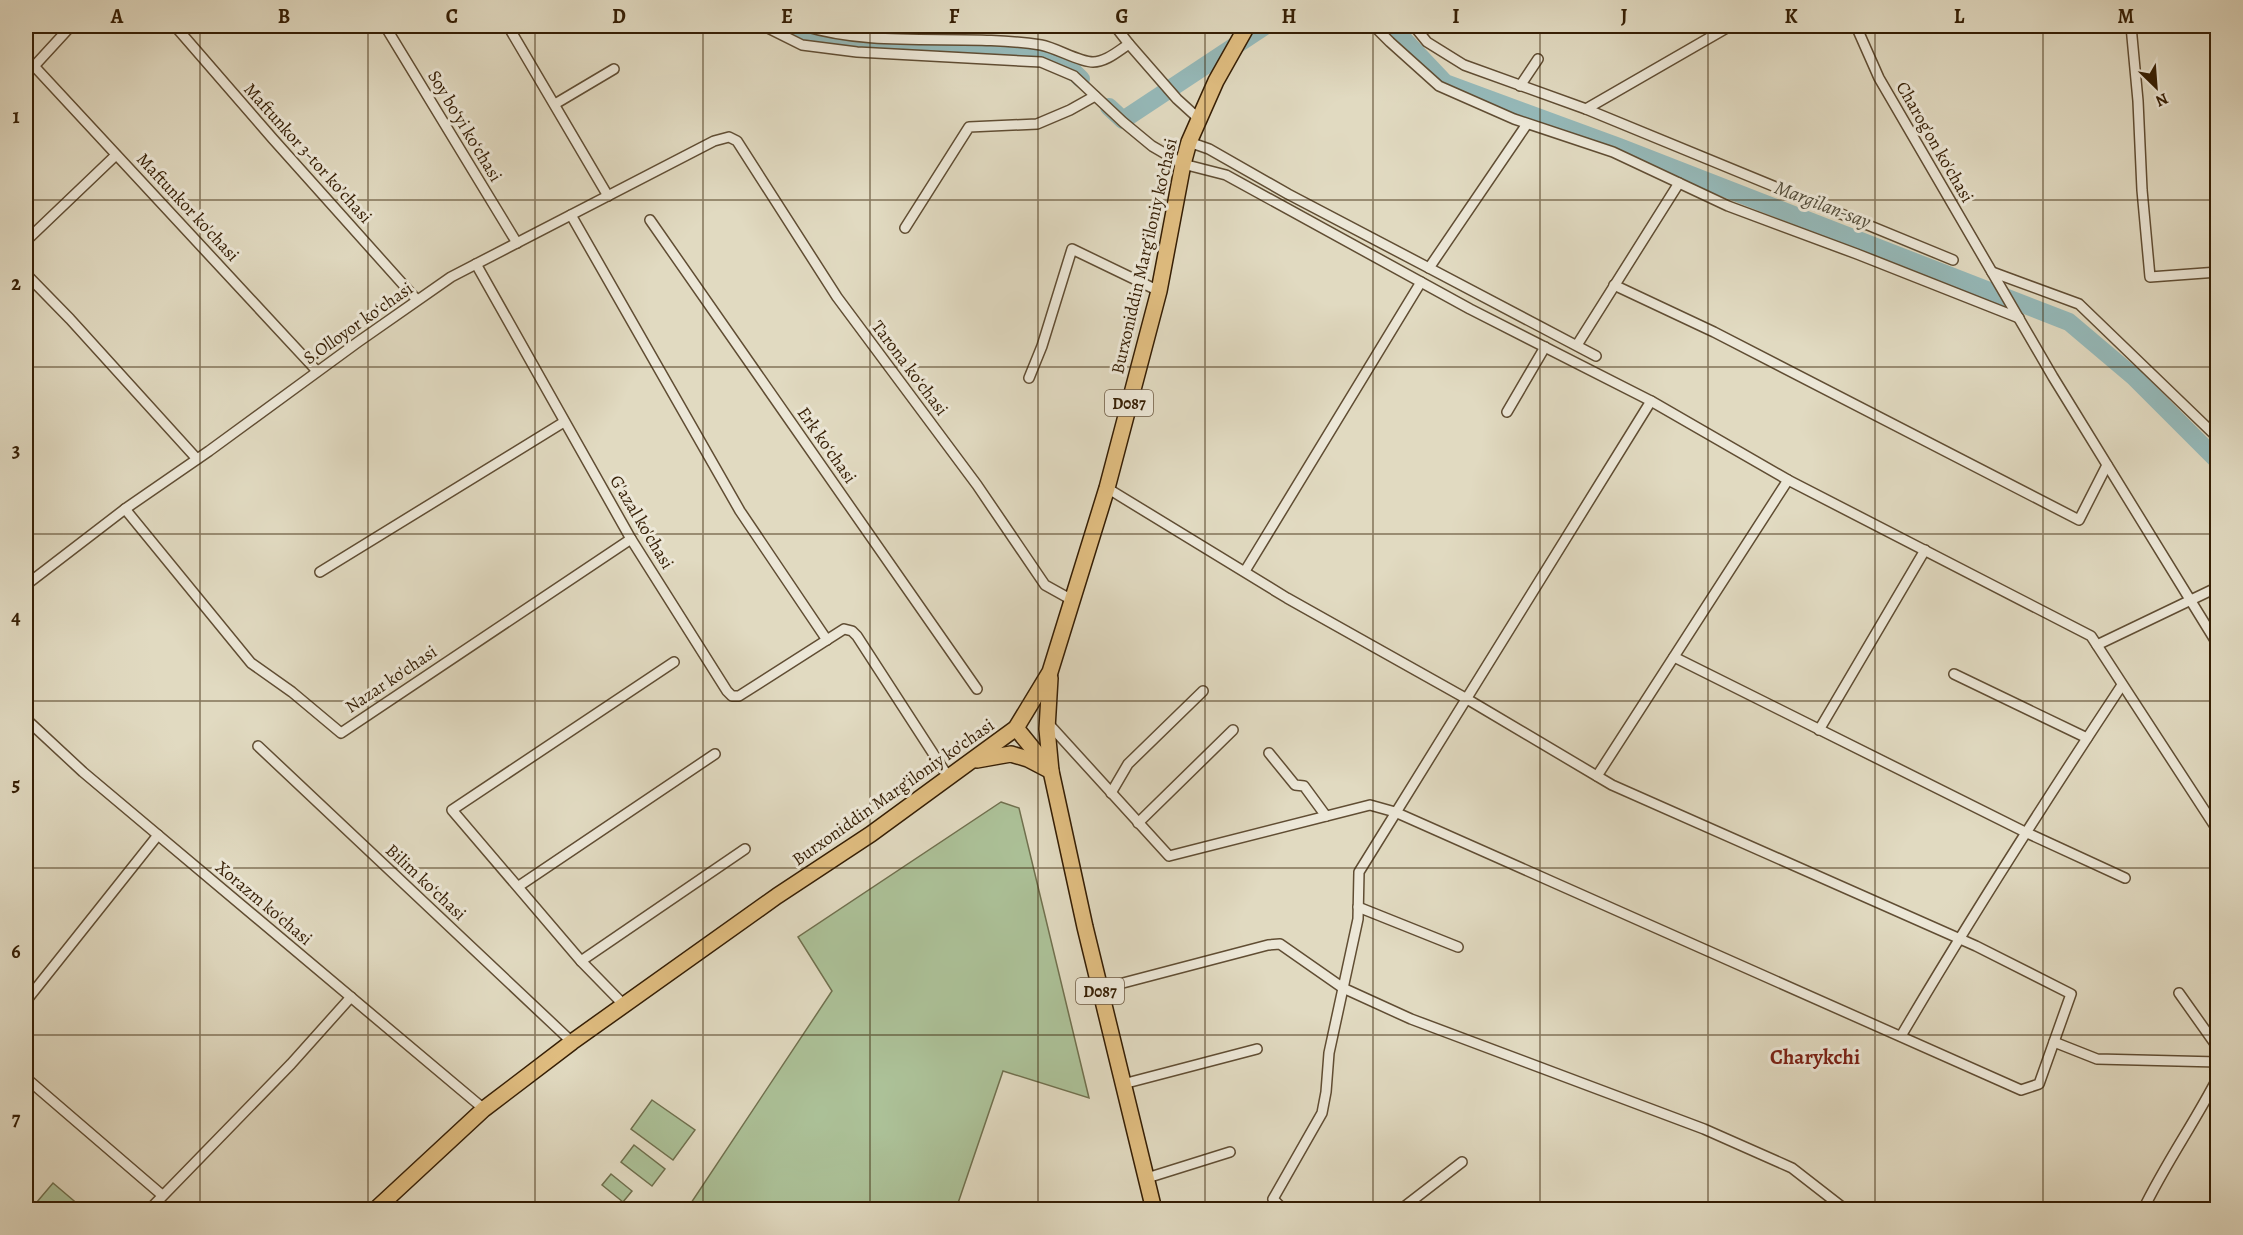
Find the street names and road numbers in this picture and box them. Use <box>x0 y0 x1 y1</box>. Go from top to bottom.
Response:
street label: Soy boʻyi koʻchasi <box>422 66 508 186</box>
street label: Charog'on ko'chasi <box>1891 77 1979 207</box>
street label: Maftunkor 3-tor koʼchasi <box>238 78 378 228</box>
street label: Burxoniddin Marg’iloniy ko’chasi <box>1105 136 1183 376</box>
street label: Maftunkor ko'chasi <box>131 147 245 267</box>
street label: S.Olloyor koʻchasi <box>298 276 418 370</box>
street label: Tarona koʻchasi <box>866 315 954 421</box>
road number: D087 <box>1105 390 1153 416</box>
street label: Erk koʻchasi <box>792 402 862 488</box>
street label: G'azal ko'chasi <box>604 470 680 574</box>
street label: Nazar ko'chasi <box>340 640 442 718</box>
street label: Burxoniddin Marg’iloniy ko’chasi <box>787 713 999 871</box>
street label: Bilim koʻchasi <box>380 838 472 926</box>
street label: Xorazm ko'chasi <box>210 855 318 951</box>
road number: D087 <box>1076 978 1124 1004</box>

